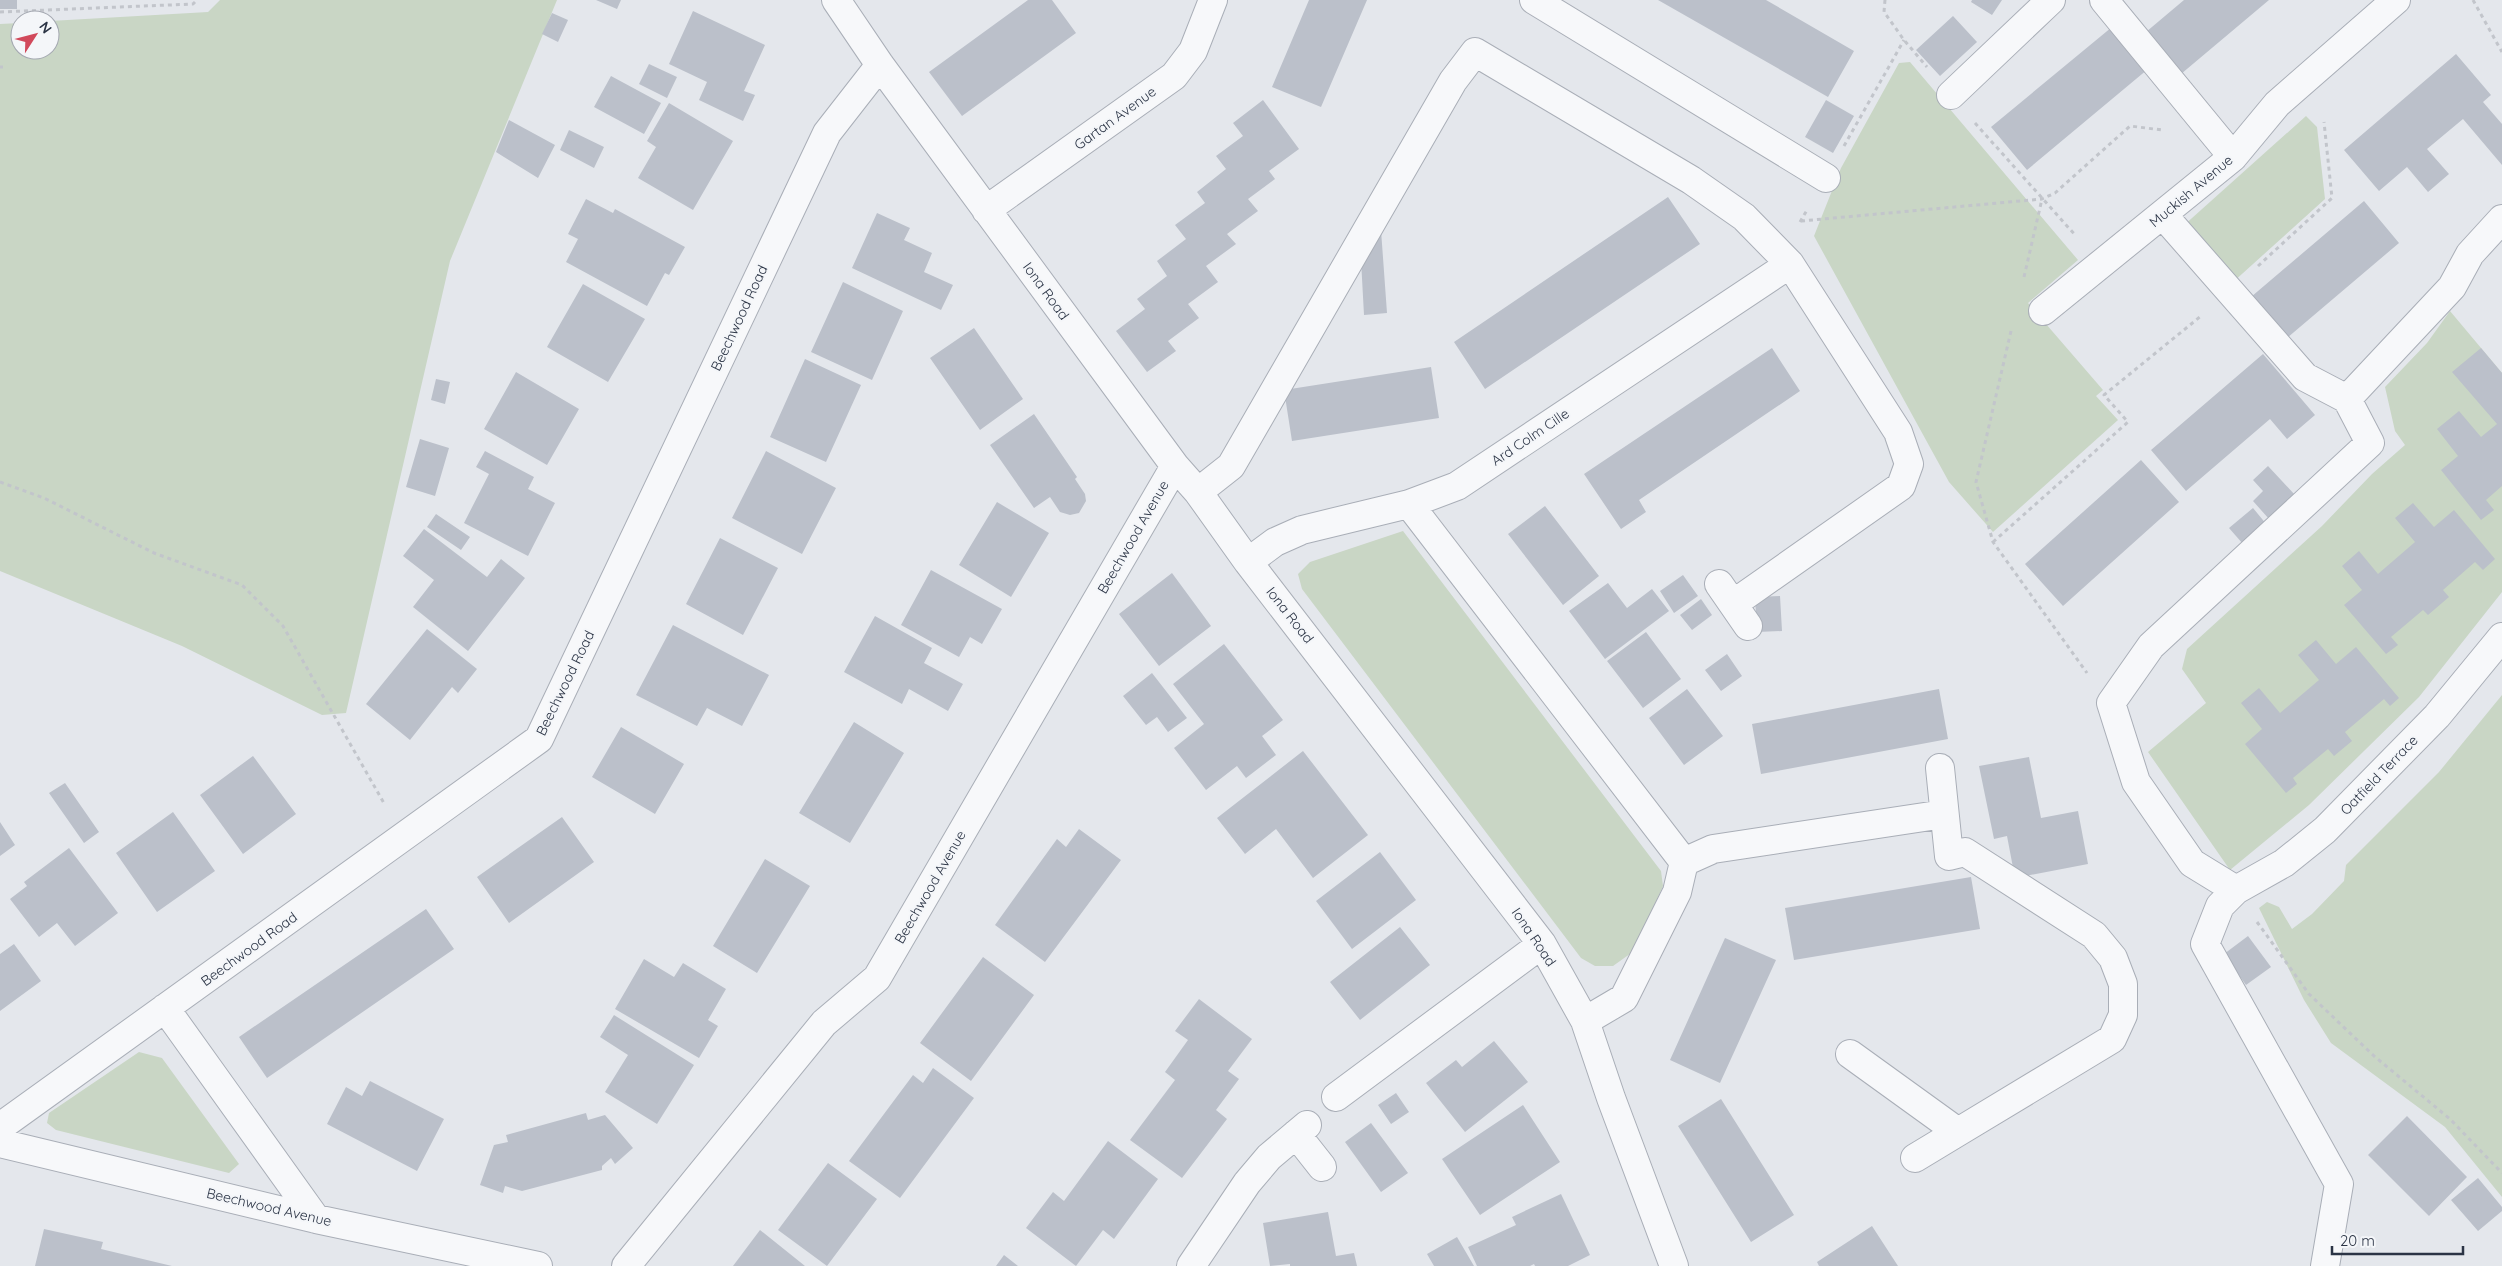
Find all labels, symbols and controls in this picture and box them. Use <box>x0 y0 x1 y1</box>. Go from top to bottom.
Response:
north arrow <box>10 10 60 60</box>
text: N <box>35 18 56 37</box>
street label: Gartan Avenue <box>1071 82 1160 154</box>
street label: Muckish Avenue <box>2146 151 2236 231</box>
street label: Iona Road <box>1019 259 1073 323</box>
street label: Beechwood Road <box>707 262 771 374</box>
street label: Ard Colm Cille <box>1488 404 1572 470</box>
street label: Beechwood Avenue <box>1093 477 1173 597</box>
street label: Iona Road <box>1262 583 1318 647</box>
street label: Beechwood Road <box>532 628 598 738</box>
street label: Oatfield Terrace <box>2336 731 2422 819</box>
street label: Beechwood Avenue <box>890 827 970 947</box>
street label: Iona Road <box>1508 904 1560 970</box>
street label: Beechwood Road <box>197 908 301 990</box>
street label: Beechwood Avenue <box>205 1184 333 1230</box>
scale bar <box>2332 1224 2463 1256</box>
text: 20 m <box>2340 1231 2375 1250</box>

